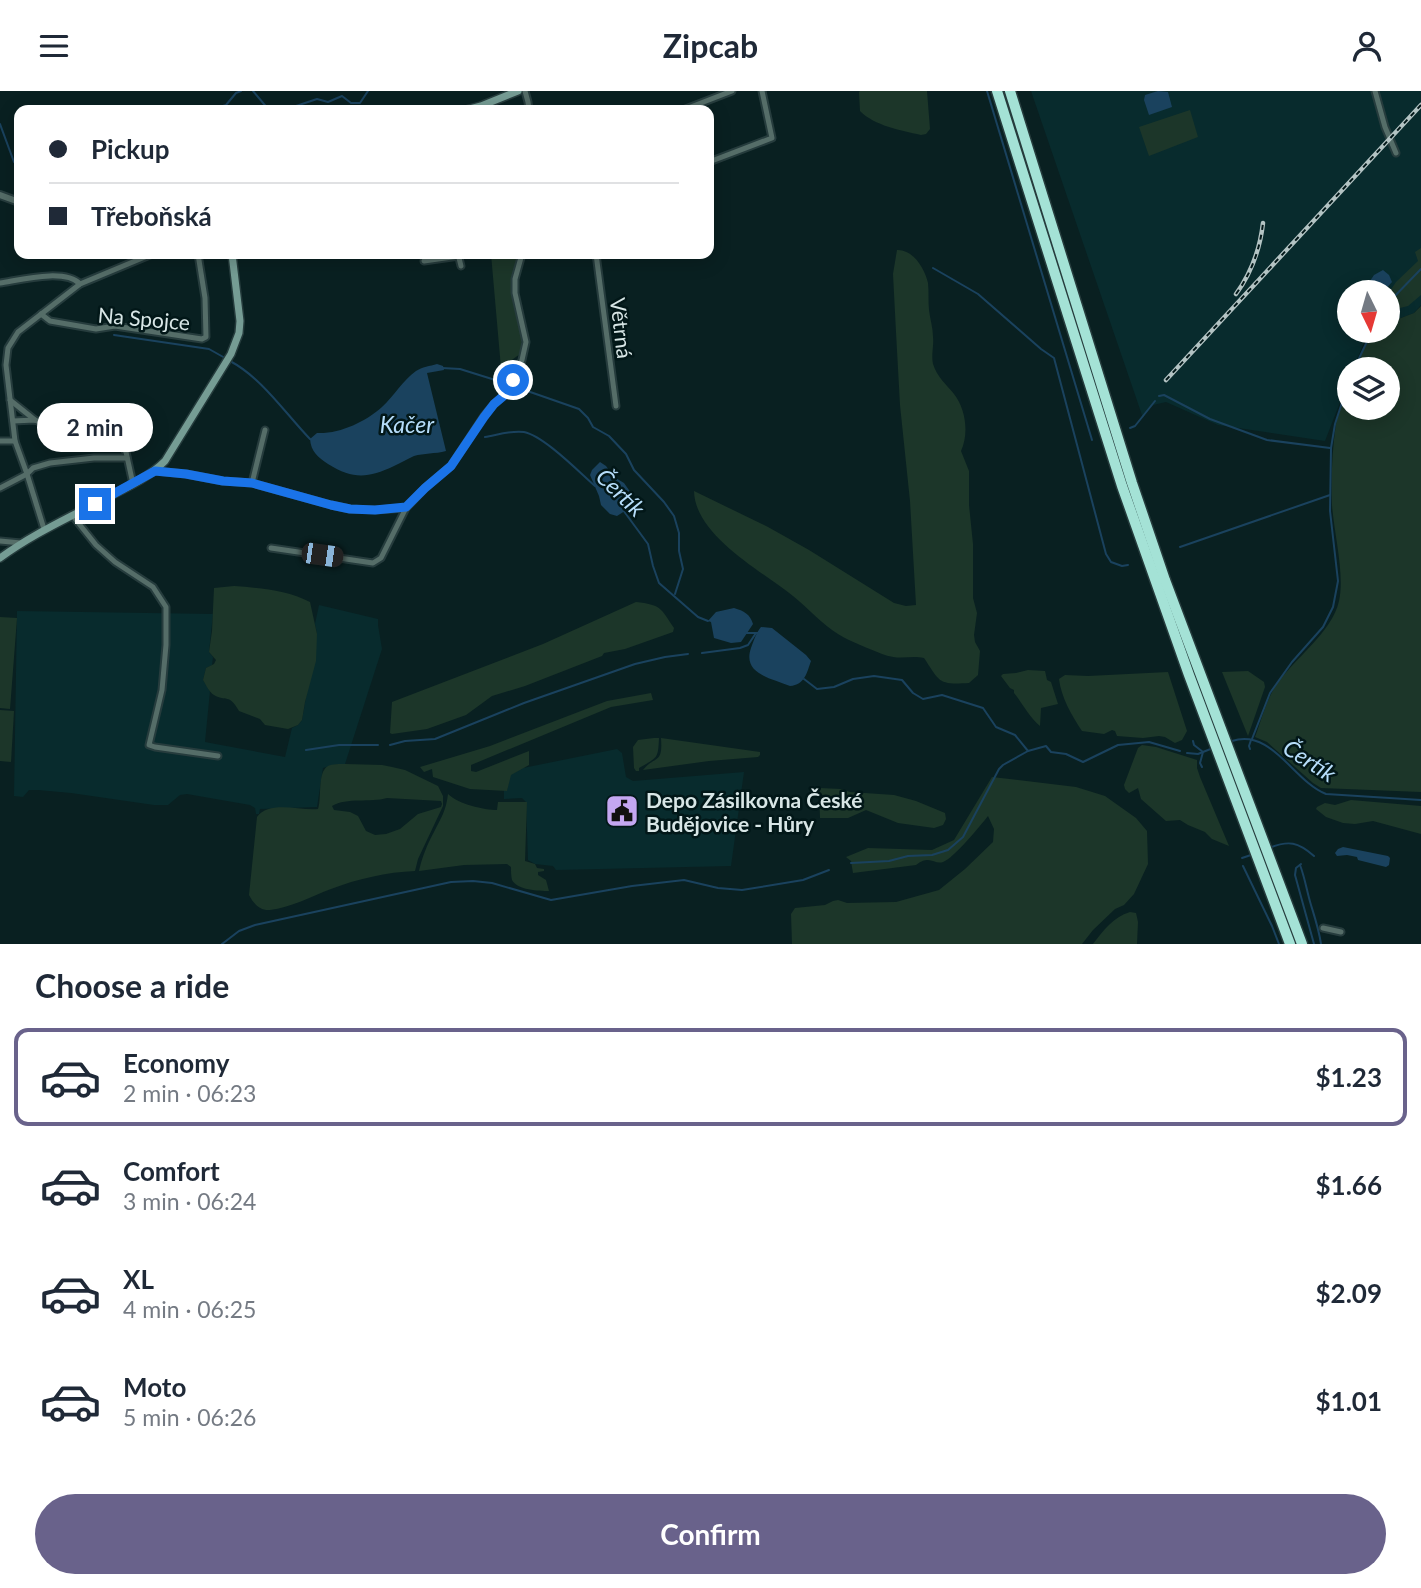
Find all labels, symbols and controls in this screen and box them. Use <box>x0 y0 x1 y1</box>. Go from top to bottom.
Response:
text: Zipcab <box>663 26 758 65</box>
icon: menu <box>35 27 73 65</box>
icon: person <box>1348 27 1386 65</box>
text: Pickup <box>91 133 170 165</box>
text: Třeboňská <box>91 200 212 232</box>
north arrow <box>1337 280 1400 343</box>
map controls <box>1337 280 1400 420</box>
street label: Větrná <box>606 296 638 360</box>
street label: Na Spojce <box>97 302 191 334</box>
button: layers <box>1337 357 1400 420</box>
route start <box>497 364 529 396</box>
callout: 2 min <box>37 403 153 451</box>
water label: Kačer <box>380 410 435 438</box>
text: 2 min <box>66 413 124 441</box>
water label: Čertík <box>591 462 652 523</box>
route end <box>79 488 111 520</box>
car <box>300 542 345 568</box>
water label: Čertík <box>1278 733 1343 788</box>
place label: Depo Zásilkovna České Budějovice - Hůry <box>646 787 862 836</box>
public building icon: Depo Zásilkovna České Budějovice - Hůry <box>603 792 641 830</box>
text: Choose a ride <box>35 966 229 1005</box>
icon: car <box>39 1046 102 1109</box>
text: Economy <box>123 1047 229 1079</box>
text: $1.23 <box>1316 1061 1382 1093</box>
text: 2 min · 06:23 <box>123 1079 256 1107</box>
icon: car <box>39 1154 102 1217</box>
text: Comfort <box>123 1155 220 1187</box>
text: $1.66 <box>1316 1169 1382 1201</box>
text: 3 min · 06:24 <box>123 1187 256 1215</box>
icon: car <box>39 1262 102 1325</box>
text: XL <box>123 1263 154 1295</box>
text: $2.09 <box>1316 1277 1382 1309</box>
text: 4 min · 06:25 <box>123 1295 256 1323</box>
icon: car <box>39 1370 102 1433</box>
text: Moto <box>123 1371 186 1403</box>
text: $1.01 <box>1316 1385 1382 1417</box>
text: 5 min · 06:26 <box>123 1403 256 1431</box>
button: Confirm <box>35 1494 1386 1574</box>

